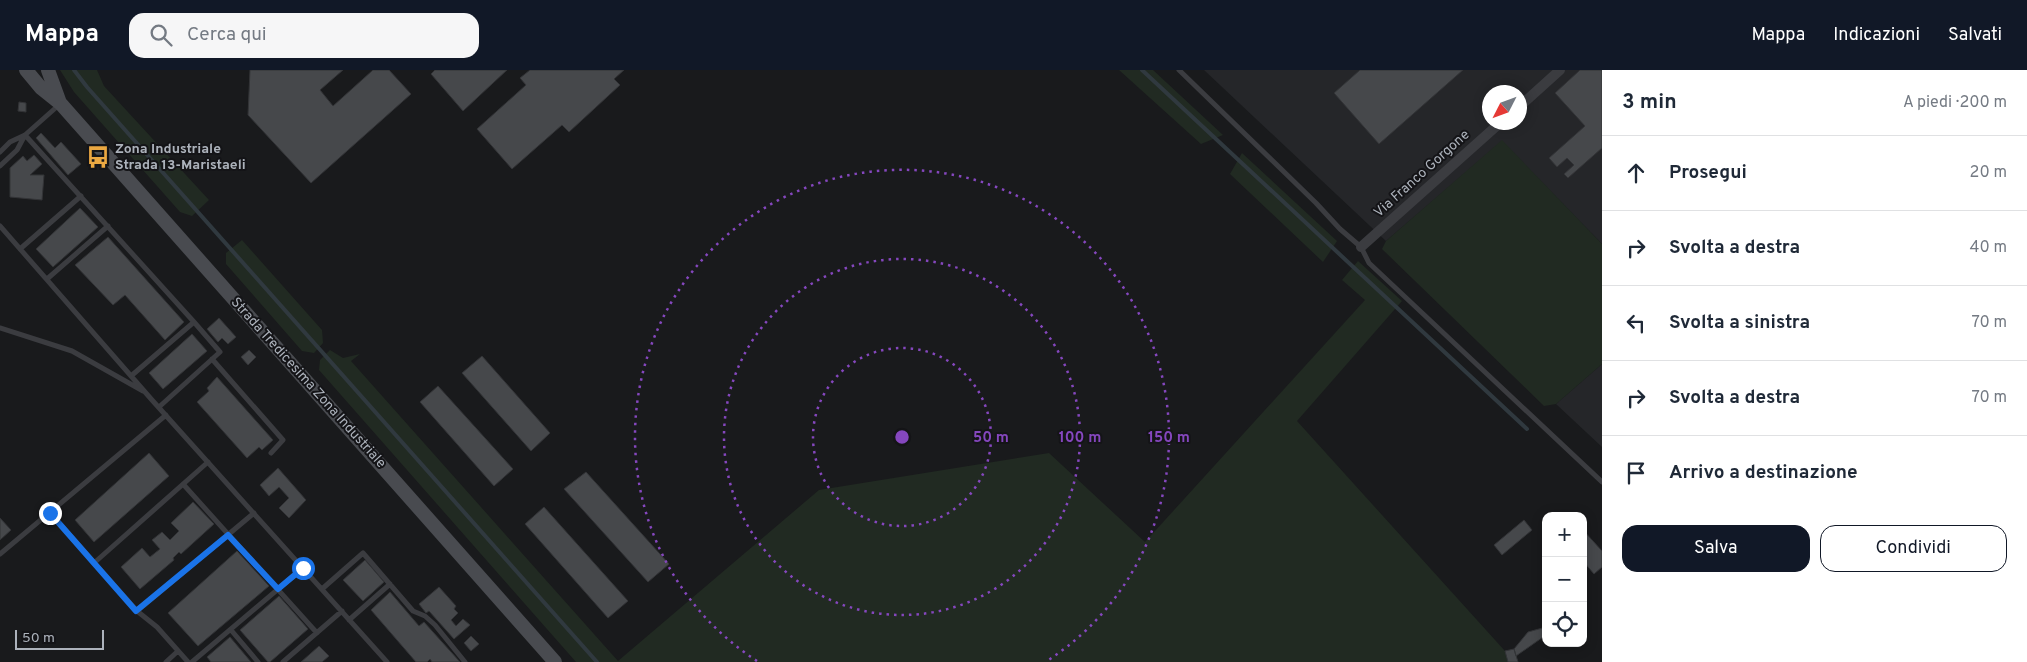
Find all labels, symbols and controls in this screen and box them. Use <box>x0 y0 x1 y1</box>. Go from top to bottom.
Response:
search box <box>129 13 479 58</box>
text: Mappa <box>25 20 99 50</box>
icon: search <box>147 21 175 49</box>
text: Cerca qui <box>187 23 267 47</box>
text: Mappa <box>1752 24 1805 47</box>
text: Indicazioni <box>1833 24 1920 47</box>
text: Salvati <box>1948 24 2002 47</box>
north arrow <box>1482 85 1527 130</box>
text: 3 min <box>1622 89 1677 116</box>
text: A piedi · 200 m <box>1903 93 2007 113</box>
street label: Via Franco Gorgone <box>1371 127 1473 221</box>
place label: Zona Industriale Strada 13-Maristaeli <box>115 141 246 174</box>
bus stop icon: Zona Industriale Strada 13-Maristaeli <box>85 144 111 170</box>
icon: ahead <box>1622 159 1650 187</box>
text: Prosegui <box>1669 161 1747 185</box>
text: 20 m <box>1970 163 2007 183</box>
icon: right <box>1622 234 1650 262</box>
text: Svolta a destra <box>1669 236 1800 260</box>
text: 40 m <box>1969 238 2007 258</box>
street label: Strada Tredicesima Zona Industriale <box>227 294 389 472</box>
icon: left <box>1622 309 1650 337</box>
text: Svolta a sinistra <box>1669 311 1810 335</box>
text: 70 m <box>1972 313 2007 333</box>
icon: right <box>1622 384 1650 412</box>
text: Svolta a destra <box>1669 386 1800 410</box>
text: 70 m <box>1972 388 2007 408</box>
centre of rings <box>893 428 911 446</box>
text: 50 m <box>973 429 1009 448</box>
text: 100 m <box>1059 429 1101 448</box>
text: 150 m <box>1148 429 1190 448</box>
icon: arrive <box>1622 459 1650 487</box>
text: Arrivo a destinazione <box>1669 461 1858 485</box>
route end <box>39 502 62 525</box>
map controls <box>1542 512 1587 647</box>
button: + <box>1542 512 1587 557</box>
button: Salva <box>1622 525 1810 572</box>
button: Condividi <box>1820 525 2007 572</box>
route start <box>292 557 315 580</box>
button: − <box>1542 557 1587 602</box>
button: locate <box>1542 602 1587 647</box>
scale bar <box>15 627 104 650</box>
text: 50 m <box>22 630 55 647</box>

